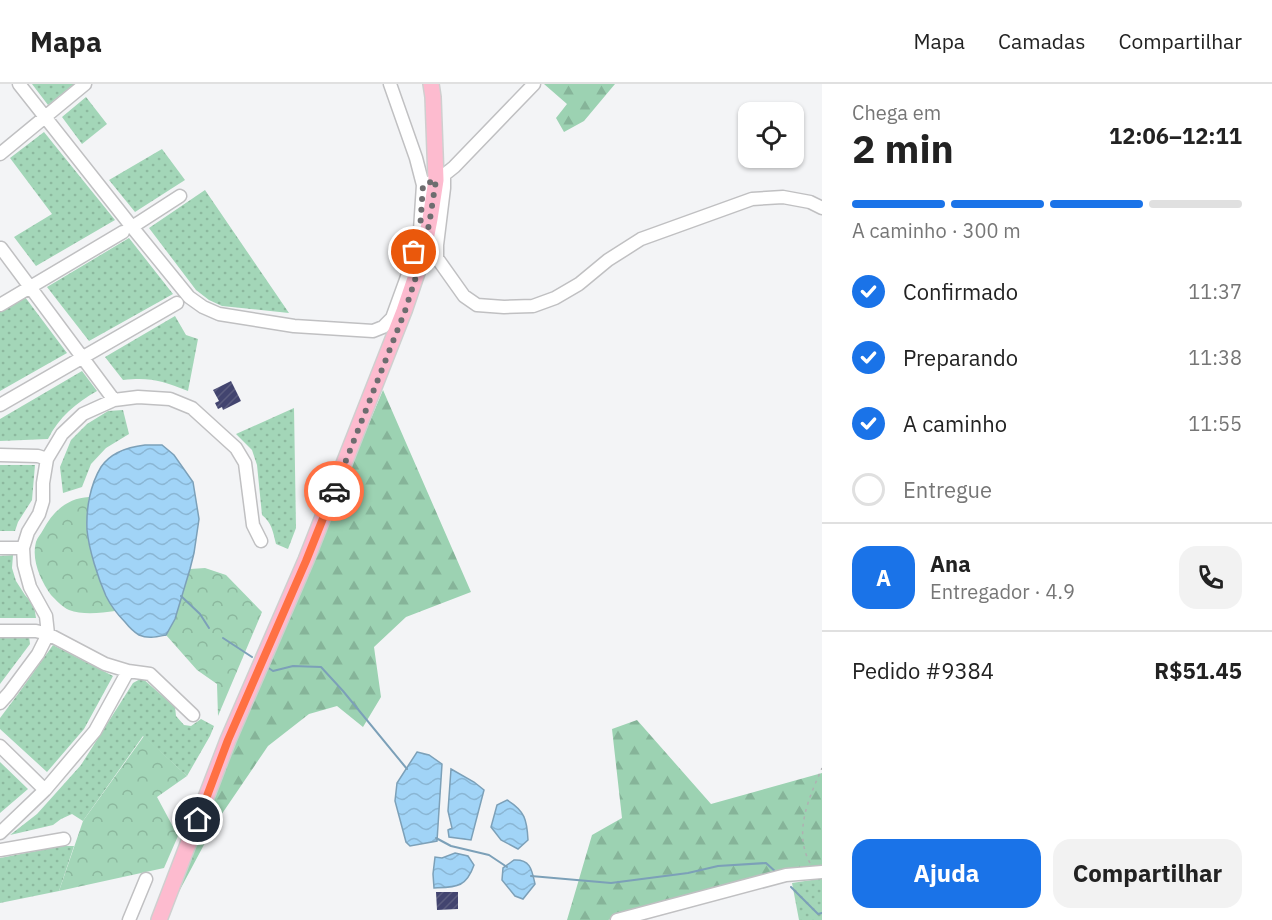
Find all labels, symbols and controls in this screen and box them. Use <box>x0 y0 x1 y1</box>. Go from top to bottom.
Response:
text: Mapa <box>30 23 102 60</box>
text: Mapa <box>913 27 965 55</box>
text: Camadas <box>998 27 1085 55</box>
text: Compartilhar <box>1118 27 1242 55</box>
text: Chega em <box>852 99 941 126</box>
map controls <box>738 102 804 168</box>
button: locate <box>738 102 804 168</box>
text: 12:06–12:11 <box>1109 121 1242 150</box>
text: 2 min <box>852 123 954 174</box>
text: A caminho · 300 m <box>852 217 1021 244</box>
pin <box>388 226 439 277</box>
icon: bag <box>397 235 430 268</box>
icon: check <box>852 275 885 308</box>
text: Confirmado <box>903 277 1018 306</box>
text: 11:37 <box>1188 278 1242 305</box>
icon: check <box>852 341 885 374</box>
text: Preparando <box>903 343 1018 372</box>
text: 11:38 <box>1188 344 1242 371</box>
icon: check <box>852 407 885 440</box>
text: A caminho <box>903 409 1007 438</box>
text: 11:55 <box>1188 410 1242 437</box>
courier <box>304 461 364 521</box>
icon: car <box>318 475 351 508</box>
text: Entregue <box>903 475 992 504</box>
button: phone <box>1179 546 1242 609</box>
text: Ana <box>930 549 971 578</box>
text: A <box>876 563 891 592</box>
text: Entregador · 4.9 <box>930 578 1075 605</box>
text: Pedido #9384 <box>852 656 994 685</box>
text: R$51.45 <box>1154 656 1242 685</box>
pin <box>172 794 223 845</box>
icon: home <box>181 803 214 836</box>
button: Ajuda <box>852 839 1041 908</box>
button: Compartilhar <box>1053 839 1242 908</box>

